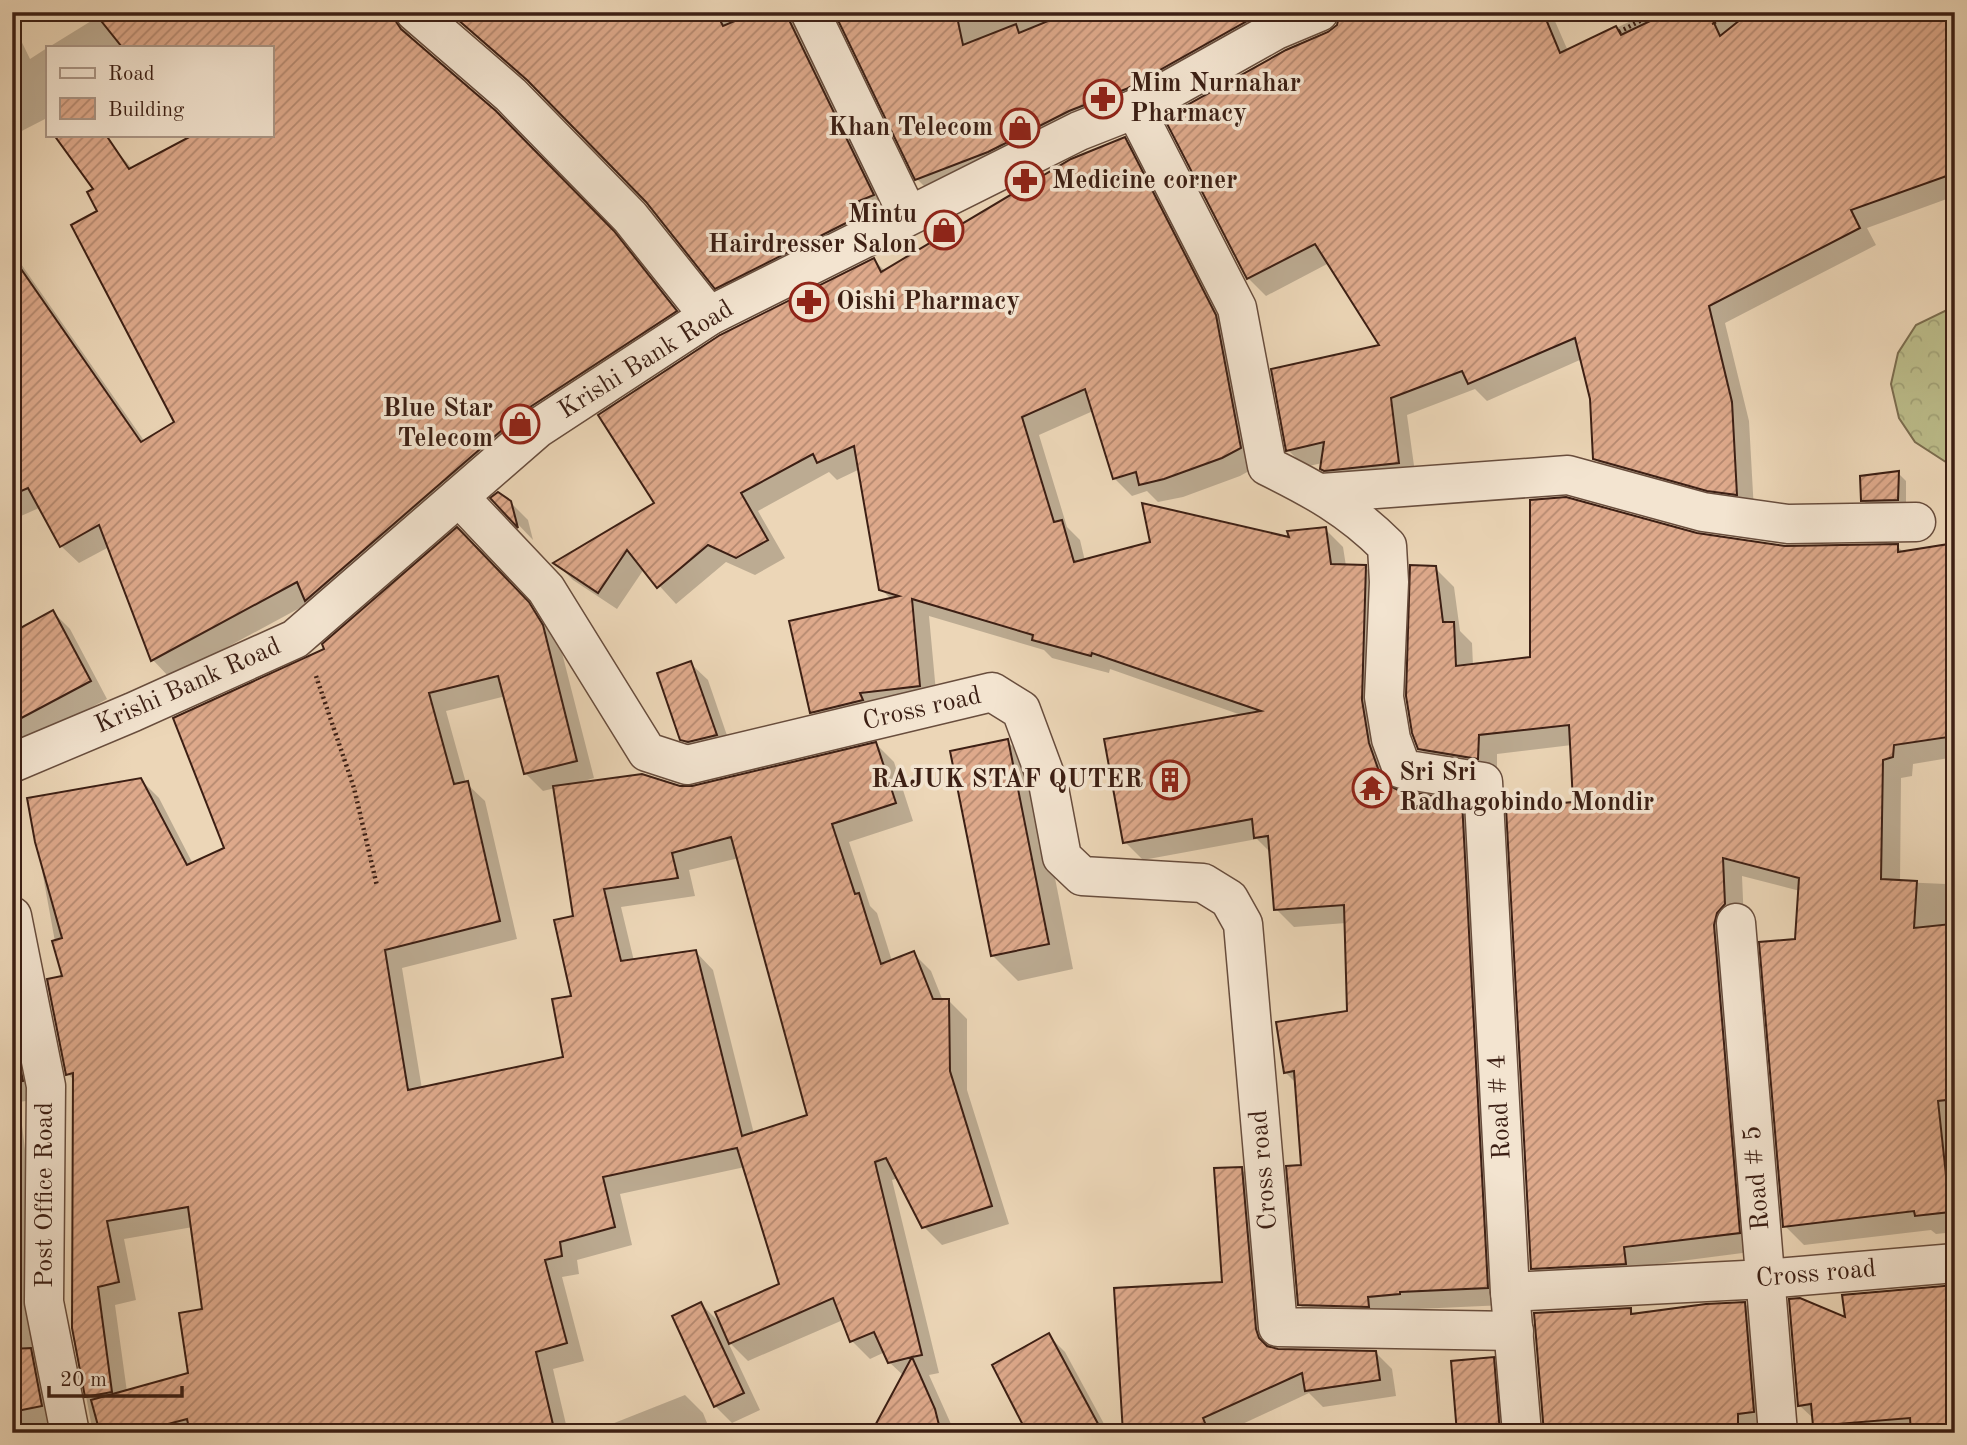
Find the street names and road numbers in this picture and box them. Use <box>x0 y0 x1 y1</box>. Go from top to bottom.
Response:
street label: Krishi Bank Road <box>554 296 738 424</box>
street label: Krishi Bank Road <box>91 633 285 739</box>
street label: Cross road <box>860 683 984 735</box>
street label: Road # 4 <box>1484 1054 1516 1160</box>
street label: Post Office Road <box>32 1102 58 1288</box>
street label: Cross road <box>1246 1109 1282 1231</box>
street label: Road # 5 <box>1739 1124 1775 1232</box>
street label: Cross road <box>1755 1256 1877 1292</box>

